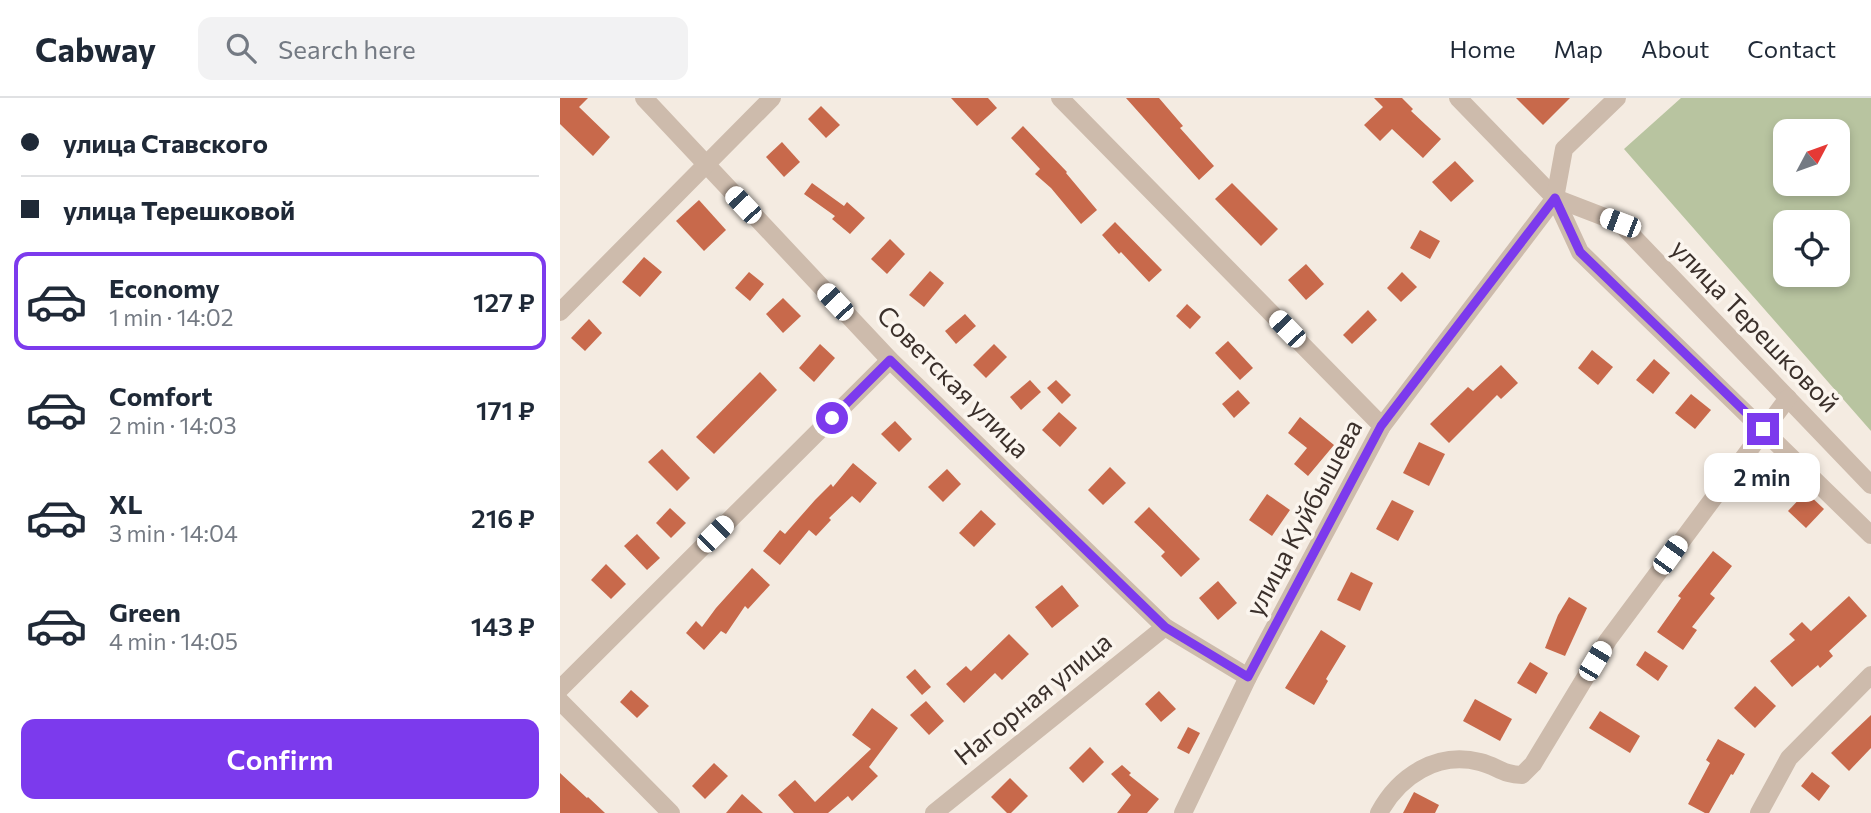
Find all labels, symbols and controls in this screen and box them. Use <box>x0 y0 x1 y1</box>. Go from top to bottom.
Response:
search box <box>198 17 688 80</box>
text: Cabway <box>35 28 156 69</box>
icon: search <box>222 29 260 67</box>
text: Search here <box>278 33 416 64</box>
text: Home <box>1450 34 1516 63</box>
text: Map <box>1554 34 1603 63</box>
text: About <box>1641 34 1709 63</box>
text: Contact <box>1747 34 1836 63</box>
north arrow <box>1773 119 1850 196</box>
map controls <box>1773 119 1850 287</box>
text: улица Ставского <box>63 127 268 158</box>
car <box>721 182 766 228</box>
text: улица Терешковой <box>63 194 295 225</box>
car <box>1597 206 1644 240</box>
button: locate <box>1773 210 1850 287</box>
street label: улица Терешковой <box>1666 232 1846 418</box>
icon: car <box>25 270 88 333</box>
text: Economy <box>109 272 220 303</box>
car <box>813 279 858 325</box>
text: 127 ₽ <box>473 286 535 317</box>
street label: Советская улица <box>871 298 1037 464</box>
text: 1 min · 14:02 <box>109 303 233 331</box>
car <box>1265 307 1310 351</box>
icon: car <box>25 378 88 441</box>
text: Comfort <box>109 380 212 411</box>
text: 171 ₽ <box>476 394 535 425</box>
route start <box>816 402 848 434</box>
text: 2 min · 14:03 <box>109 411 237 439</box>
route end <box>1747 413 1779 445</box>
street label: улица Куйбышева <box>1238 414 1368 621</box>
callout: 2 min <box>1705 454 1821 502</box>
text: 2 min <box>1734 463 1790 491</box>
icon: car <box>25 486 88 549</box>
text: XL <box>109 488 143 519</box>
text: 216 ₽ <box>471 502 535 533</box>
car <box>693 512 738 556</box>
text: 3 min · 14:04 <box>109 519 238 547</box>
car <box>1650 532 1691 578</box>
icon: car <box>25 594 88 657</box>
text: Green <box>109 596 181 627</box>
text: 143 ₽ <box>471 610 535 641</box>
street label: Нагорная улица <box>947 625 1117 771</box>
text: 4 min · 14:05 <box>109 627 238 655</box>
car <box>1576 638 1615 684</box>
button: Confirm <box>21 719 539 799</box>

